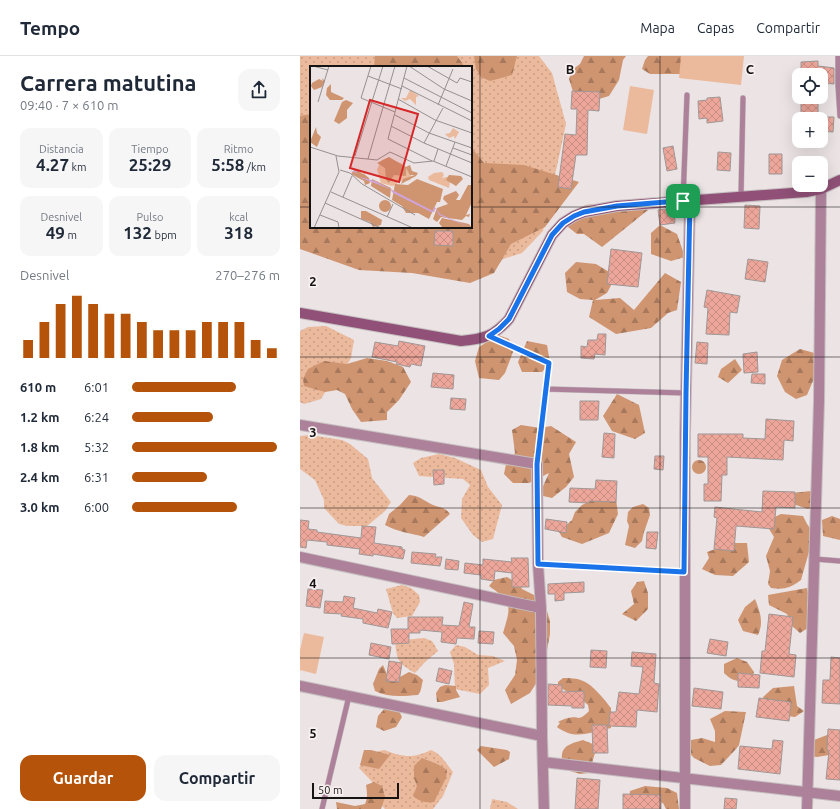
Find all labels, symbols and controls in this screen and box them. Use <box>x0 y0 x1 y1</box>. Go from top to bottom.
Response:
text: Tempo <box>20 17 80 39</box>
text: Mapa <box>640 20 675 36</box>
text: Capas <box>697 20 734 36</box>
text: Compartir <box>756 20 820 36</box>
text: B <box>566 62 575 76</box>
text: C <box>746 62 755 76</box>
inset map <box>310 66 472 228</box>
map controls <box>792 68 828 192</box>
button: locate <box>792 68 828 104</box>
button: share <box>238 69 280 111</box>
text: Carrera matutina <box>20 70 196 95</box>
text: 09:40 · 7 × 610 m <box>20 98 119 112</box>
button: + <box>792 112 828 148</box>
text: Distancia <box>39 143 84 155</box>
text: Tiempo <box>131 143 169 155</box>
text: Ritmo <box>224 143 254 155</box>
text: 4.27 <box>36 155 69 174</box>
text: 25:29 <box>129 155 171 174</box>
text: 5:58 <box>211 155 244 174</box>
button: − <box>792 156 828 192</box>
text: km <box>69 161 87 173</box>
text: /km <box>244 161 266 173</box>
pin <box>666 184 700 218</box>
icon: arrive <box>672 190 694 212</box>
text: Desnivel <box>40 211 82 223</box>
text: Pulso <box>137 211 163 223</box>
text: kcal <box>229 211 248 223</box>
text: 49 <box>46 223 65 242</box>
text: 132 <box>123 223 152 242</box>
text: 318 <box>224 223 253 242</box>
text: m <box>65 229 77 241</box>
text: bpm <box>152 229 177 241</box>
text: Desnivel <box>20 268 69 282</box>
text: 270–276 m <box>215 268 280 282</box>
text: 2 <box>309 274 317 288</box>
text: 610 m <box>20 380 56 394</box>
text: 6:01 <box>84 380 109 394</box>
text: 1.2 km <box>20 410 59 424</box>
text: 6:24 <box>84 410 109 424</box>
text: 3 <box>309 425 317 439</box>
text: 1.8 km <box>20 440 59 454</box>
text: 5:32 <box>84 440 109 454</box>
text: 2.4 km <box>20 470 59 484</box>
text: 6:31 <box>84 470 109 484</box>
text: 3.0 km <box>20 500 59 514</box>
text: 6:00 <box>84 500 109 514</box>
text: 4 <box>309 576 317 590</box>
text: 5 <box>309 726 317 740</box>
button: Guardar <box>20 755 146 801</box>
button: Compartir <box>154 755 280 801</box>
scale bar <box>312 781 399 800</box>
text: 50 m <box>318 784 342 796</box>

